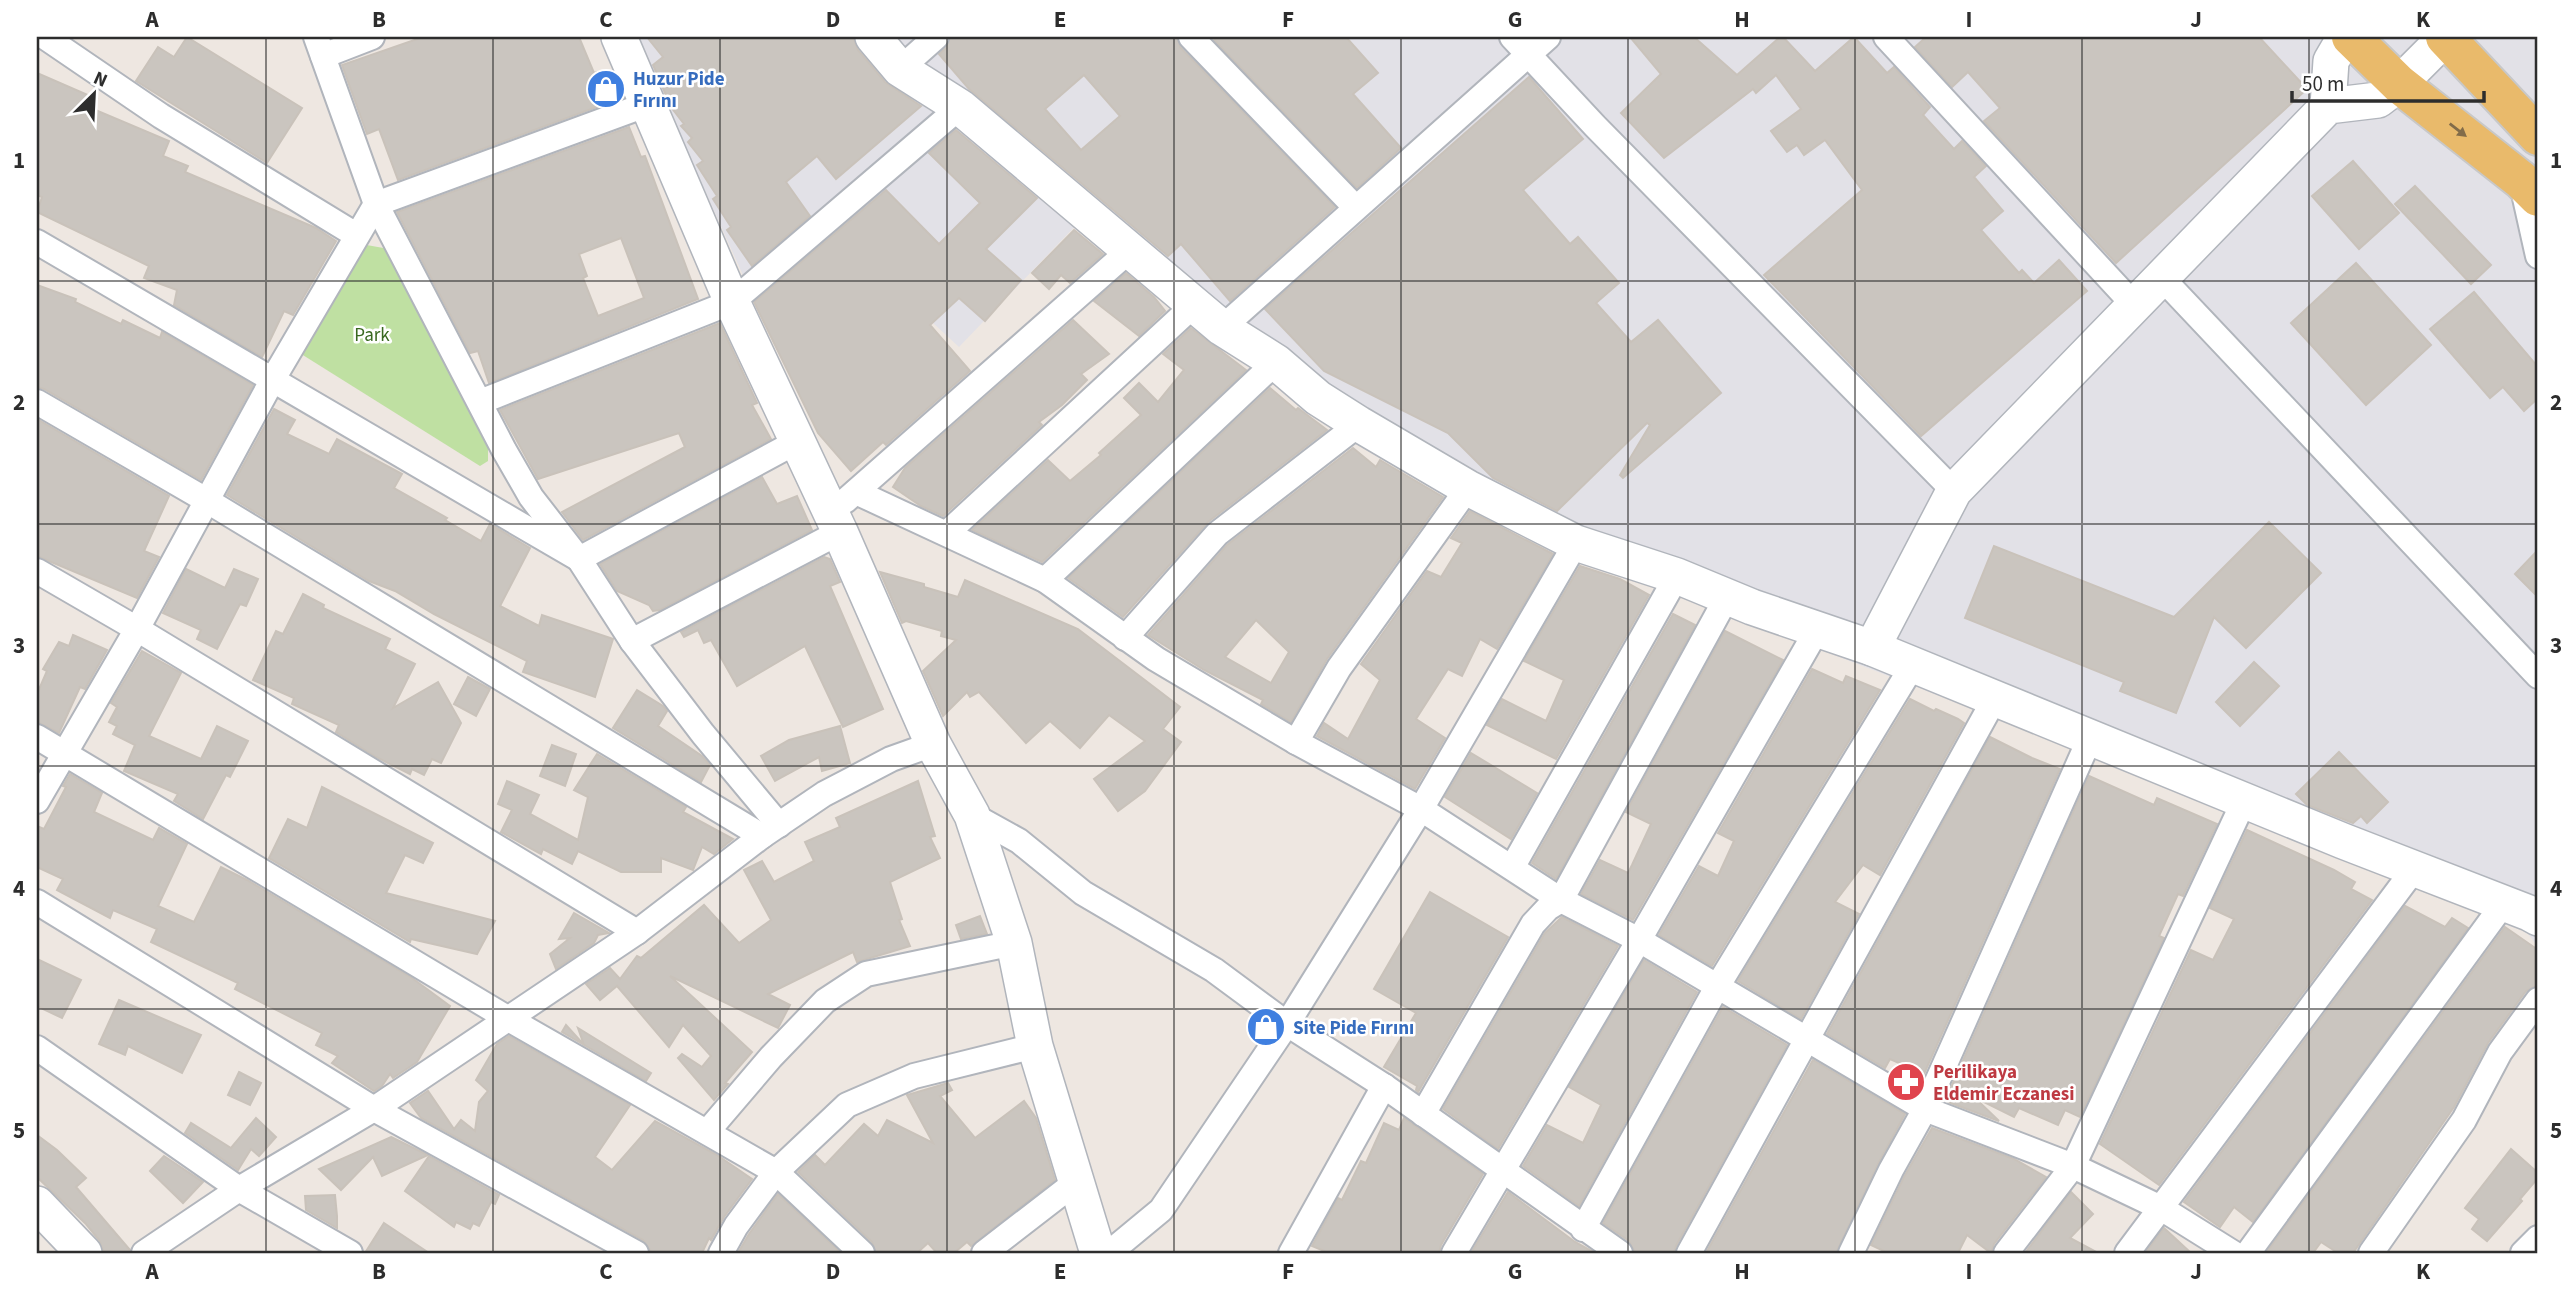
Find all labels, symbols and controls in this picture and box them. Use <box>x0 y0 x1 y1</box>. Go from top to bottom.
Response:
text: A <box>144 3 159 36</box>
text: B <box>372 3 386 36</box>
text: C <box>599 3 613 36</box>
text: D <box>826 3 840 36</box>
text: E <box>1054 3 1066 36</box>
text: F <box>1282 3 1294 36</box>
text: G <box>1508 3 1522 36</box>
text: H <box>1734 3 1750 36</box>
text: I <box>1966 3 1972 36</box>
text: J <box>2190 3 2202 36</box>
text: K <box>2416 3 2431 36</box>
north arrow <box>60 60 130 130</box>
scale bar <box>2292 60 2484 104</box>
text: N <box>89 65 112 95</box>
place label: Huzur Pide Fırını <box>633 66 725 115</box>
shop icon: Huzur Pide Fırını <box>585 68 627 110</box>
text: 50 m <box>2302 69 2344 99</box>
one-way arrow <box>2449 122 2466 137</box>
text: 1 <box>13 144 25 177</box>
text: 1 <box>2550 144 2562 177</box>
park label: Park <box>354 322 390 349</box>
text: 2 <box>13 386 25 419</box>
text: 2 <box>2550 386 2562 419</box>
text: 3 <box>13 629 25 662</box>
text: 3 <box>2550 629 2562 662</box>
text: 4 <box>13 872 25 905</box>
text: 4 <box>2550 872 2562 905</box>
shop icon: Site Pide Fırını <box>1245 1006 1287 1048</box>
place label: Site Pide Fırını <box>1293 1015 1414 1042</box>
place label: Perilikaya Eldemir Eczanesi <box>1933 1059 2074 1108</box>
pharmacy icon: Perilikaya Eldemir Eczanesi <box>1885 1061 1927 1103</box>
text: 5 <box>13 1114 25 1147</box>
text: 5 <box>2550 1114 2562 1147</box>
text: A <box>144 1255 159 1288</box>
text: B <box>372 1255 386 1288</box>
text: C <box>599 1255 613 1288</box>
text: D <box>826 1255 840 1288</box>
text: E <box>1054 1255 1066 1288</box>
text: F <box>1282 1255 1294 1288</box>
text: G <box>1508 1255 1522 1288</box>
text: H <box>1734 1255 1750 1288</box>
text: I <box>1966 1255 1972 1288</box>
text: J <box>2190 1255 2202 1288</box>
text: K <box>2416 1255 2431 1288</box>

